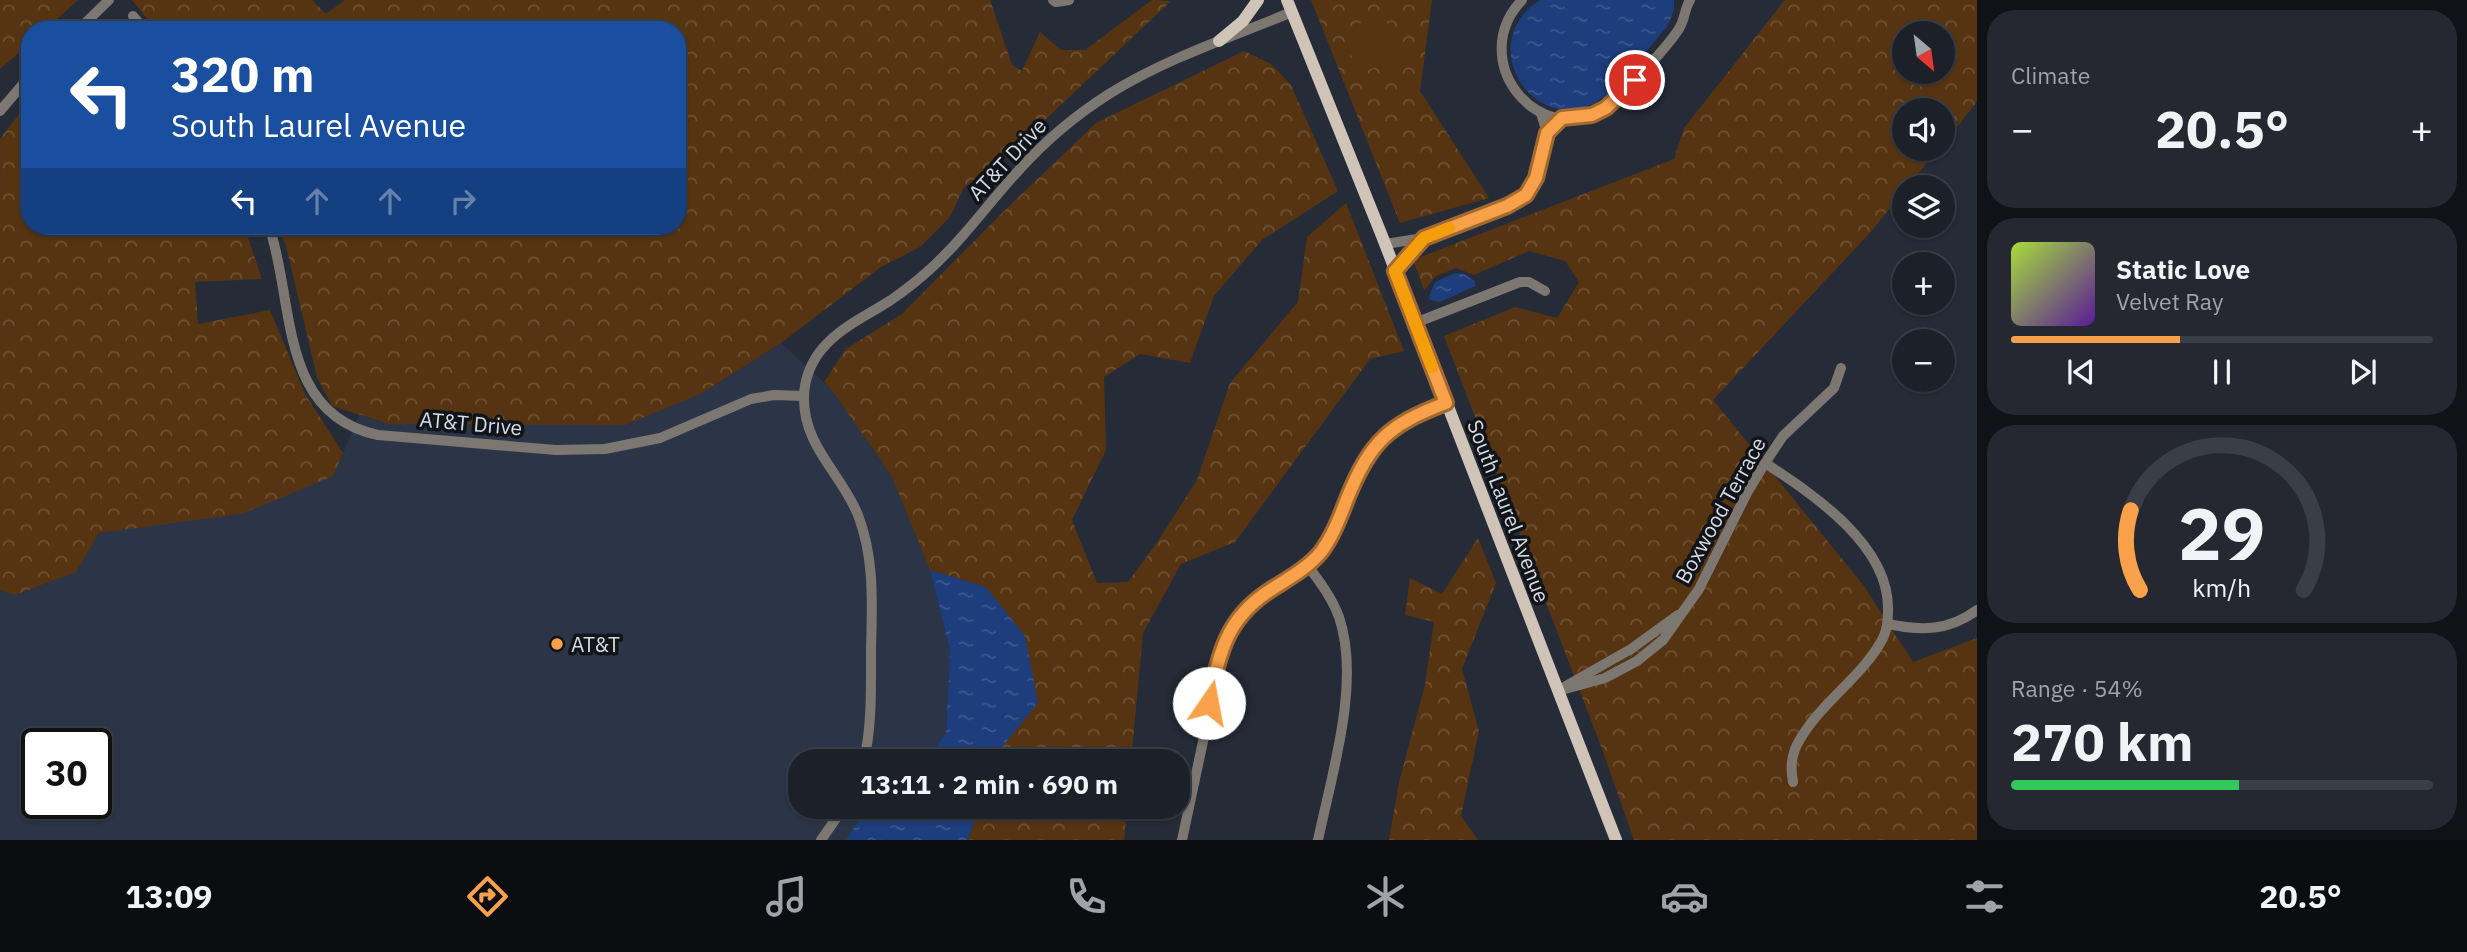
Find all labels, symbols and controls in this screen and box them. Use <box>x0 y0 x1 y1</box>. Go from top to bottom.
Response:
north arrow <box>1892 21 1955 84</box>
map controls <box>1892 21 1955 392</box>
text: 320 m <box>171 42 315 105</box>
icon: left <box>56 49 147 140</box>
pin <box>1605 50 1665 110</box>
text: Climate <box>2011 60 2090 90</box>
icon: arrive <box>1616 61 1654 99</box>
text: 20.5° <box>2155 95 2289 162</box>
button: sound <box>1892 98 1955 161</box>
text: South Laurel Avenue <box>171 104 466 146</box>
text: − <box>2011 104 2034 153</box>
text: + <box>2410 104 2433 153</box>
street label: AT&T Drive <box>962 112 1052 206</box>
button: layers <box>1892 175 1955 238</box>
icon: left <box>225 182 263 220</box>
icon: ahead <box>298 182 336 220</box>
icon: ahead <box>371 182 409 220</box>
icon: right <box>444 182 482 220</box>
button: + <box>1892 252 1955 315</box>
text: Static Love <box>2116 252 2250 286</box>
text: Velvet Ray <box>2116 286 2223 316</box>
button: − <box>1892 329 1955 392</box>
icon: previous <box>2062 353 2100 391</box>
icon: pause <box>2203 353 2241 391</box>
icon: next <box>2344 353 2382 391</box>
street label: AT&T Drive <box>419 405 523 441</box>
street label: South Laurel Avenue <box>1461 416 1557 606</box>
street label: Boxwood Terrace <box>1668 432 1772 588</box>
text: 29 <box>2178 485 2266 580</box>
text: km/h <box>2193 571 2251 604</box>
place label: AT&T <box>571 630 620 658</box>
marker: AT&T <box>549 636 565 652</box>
position arrow <box>1172 666 1246 740</box>
text: Range · 54% <box>2011 673 2143 703</box>
text: 270 km <box>2011 708 2193 775</box>
speed limit sign: 30 <box>21 728 112 819</box>
text: 13:11 · 2 min · 690 m <box>860 767 1118 801</box>
icon: directions <box>463 872 512 921</box>
icon: music <box>762 872 811 921</box>
icon: phone <box>1062 872 1111 921</box>
icon: climate <box>1361 872 1410 921</box>
icon: car <box>1660 872 1709 921</box>
icon: filters <box>1960 872 2009 921</box>
text: 13:09 <box>125 875 213 917</box>
text: 20.5° <box>2259 875 2342 917</box>

